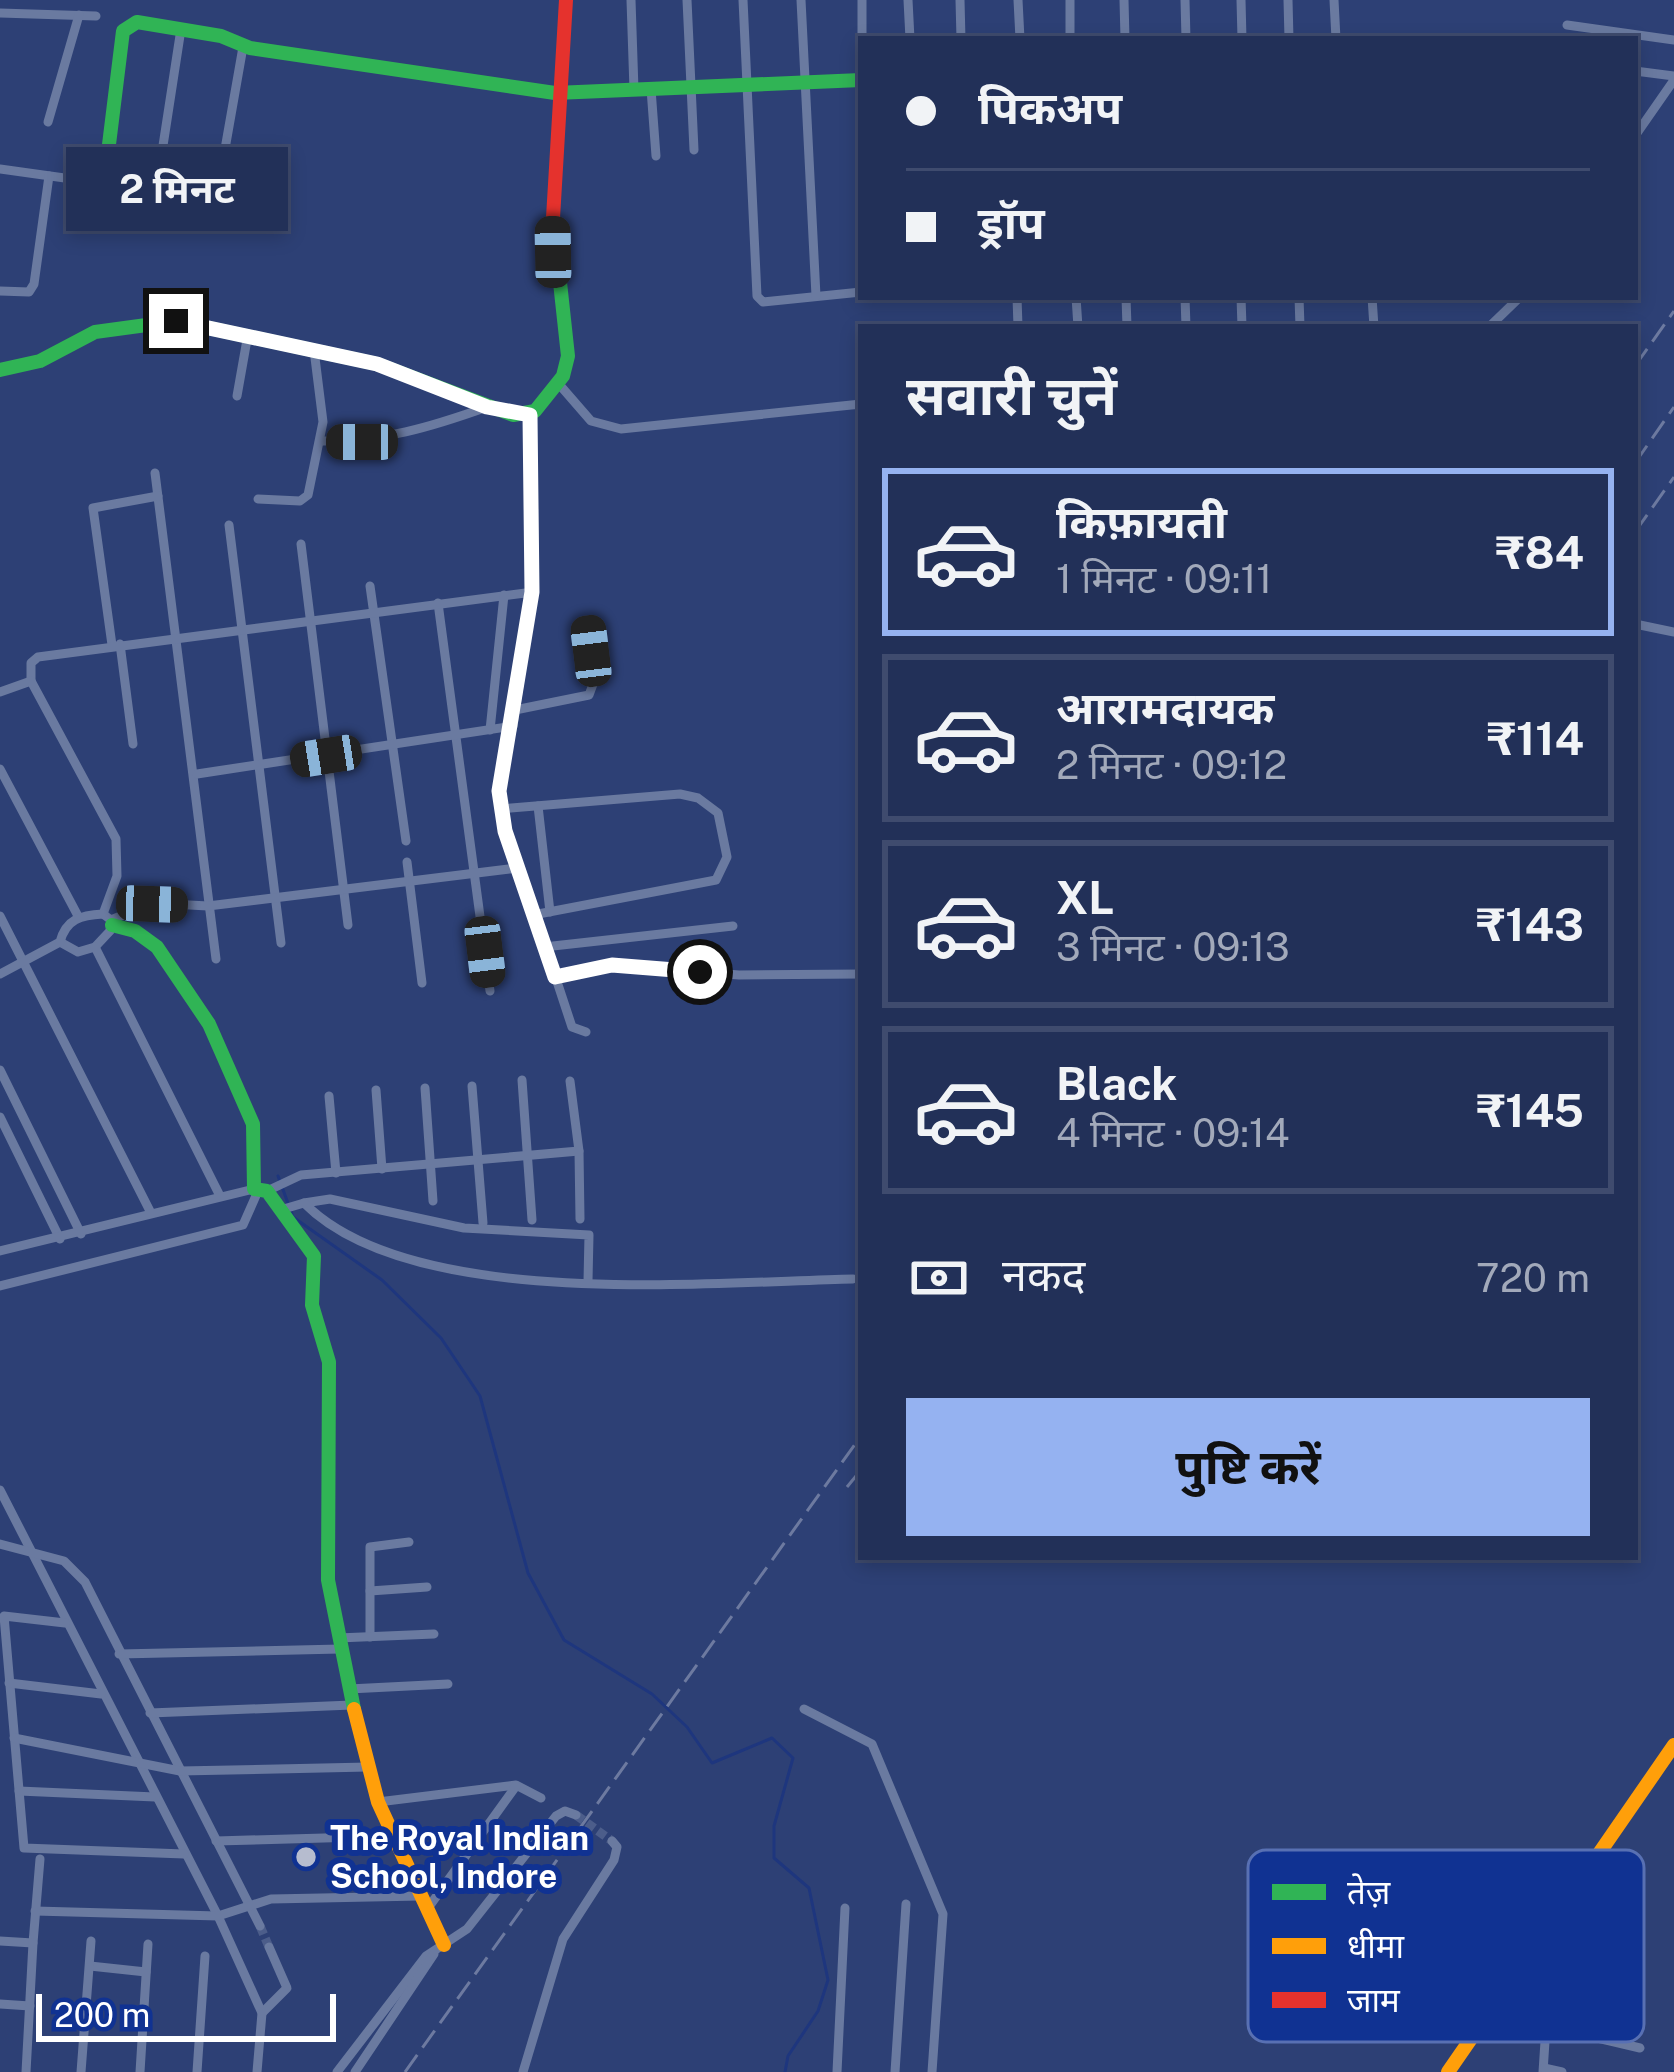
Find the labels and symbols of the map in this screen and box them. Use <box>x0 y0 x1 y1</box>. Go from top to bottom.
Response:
callout: 2 मिनट <box>65 147 287 231</box>
car <box>534 216 572 288</box>
route end <box>149 294 203 348</box>
car <box>326 424 398 460</box>
car <box>569 613 613 689</box>
car <box>288 733 364 779</box>
car <box>115 885 189 923</box>
car <box>463 914 507 990</box>
route start <box>673 945 727 999</box>
place label: The Royal Indian School, Indore <box>330 1819 589 1895</box>
marker: The Royal Indian School, Indore <box>293 1844 319 1870</box>
legend <box>1248 1850 1644 2042</box>
text: तेज़ <box>1347 1873 1391 1911</box>
text: धीमा <box>1347 1927 1406 1965</box>
text: जाम <box>1347 1981 1401 2019</box>
scale bar <box>36 1988 336 2041</box>

